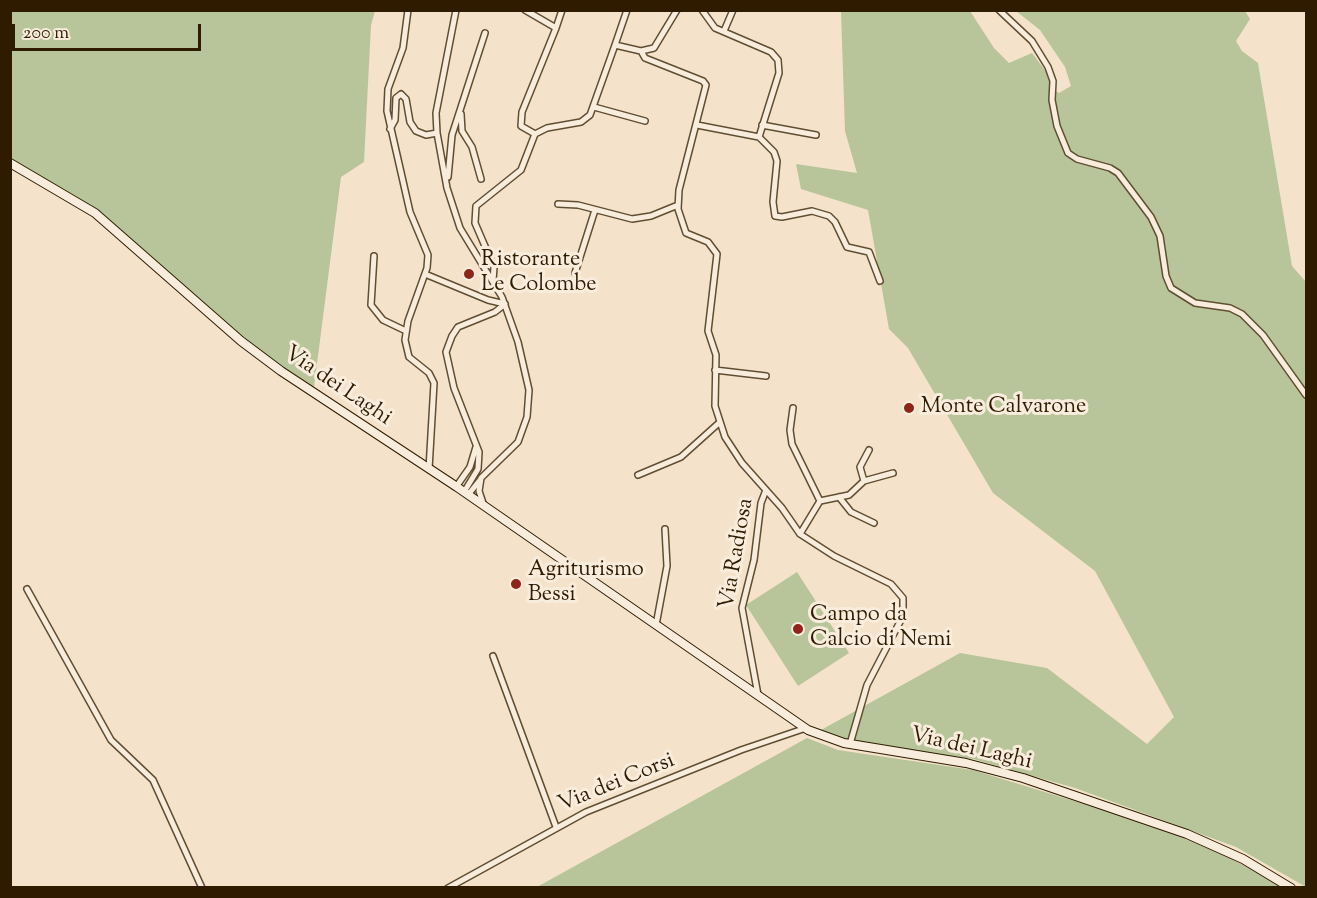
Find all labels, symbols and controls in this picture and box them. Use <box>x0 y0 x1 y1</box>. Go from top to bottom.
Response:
scale bar <box>15 12 204 50</box>
text: 200 m <box>23 21 69 47</box>
place label: Ristorante Le Colombe <box>481 248 596 300</box>
marker: Ristorante Le Colombe <box>462 267 476 281</box>
street label: Via dei Laghi <box>278 341 396 433</box>
place label: Monte Calvarone <box>921 395 1086 421</box>
marker: Monte Calvarone <box>902 401 916 415</box>
street label: Via Radiosa <box>715 496 761 612</box>
place label: Agriturismo Bessi <box>528 558 644 610</box>
marker: Agriturismo Bessi <box>509 577 523 591</box>
place label: Campo da Calcio di Nemi <box>810 603 952 654</box>
marker: Campo da Calcio di Nemi <box>791 622 805 636</box>
street label: Via dei Laghi <box>908 723 1034 777</box>
street label: Via dei Corsi <box>555 749 679 819</box>

